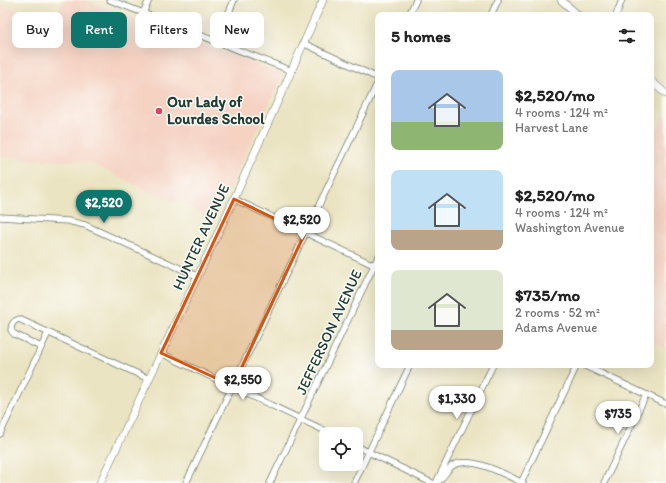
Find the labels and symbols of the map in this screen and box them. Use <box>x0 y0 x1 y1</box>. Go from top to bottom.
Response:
place label: Our Lady of Lourdes School <box>167 93 265 128</box>
marker: Our Lady of Lourdes School <box>154 106 164 116</box>
street label: HUNTER AVENUE <box>169 181 233 293</box>
pin: $2,520 <box>71 190 137 224</box>
pin: $2,520 <box>269 207 335 241</box>
street label: JEFFERSON AVENUE <box>292 267 366 397</box>
pin: $2,550 <box>210 367 276 401</box>
pin: $1,330 <box>424 386 490 420</box>
pin: $735 <box>594 401 642 435</box>

